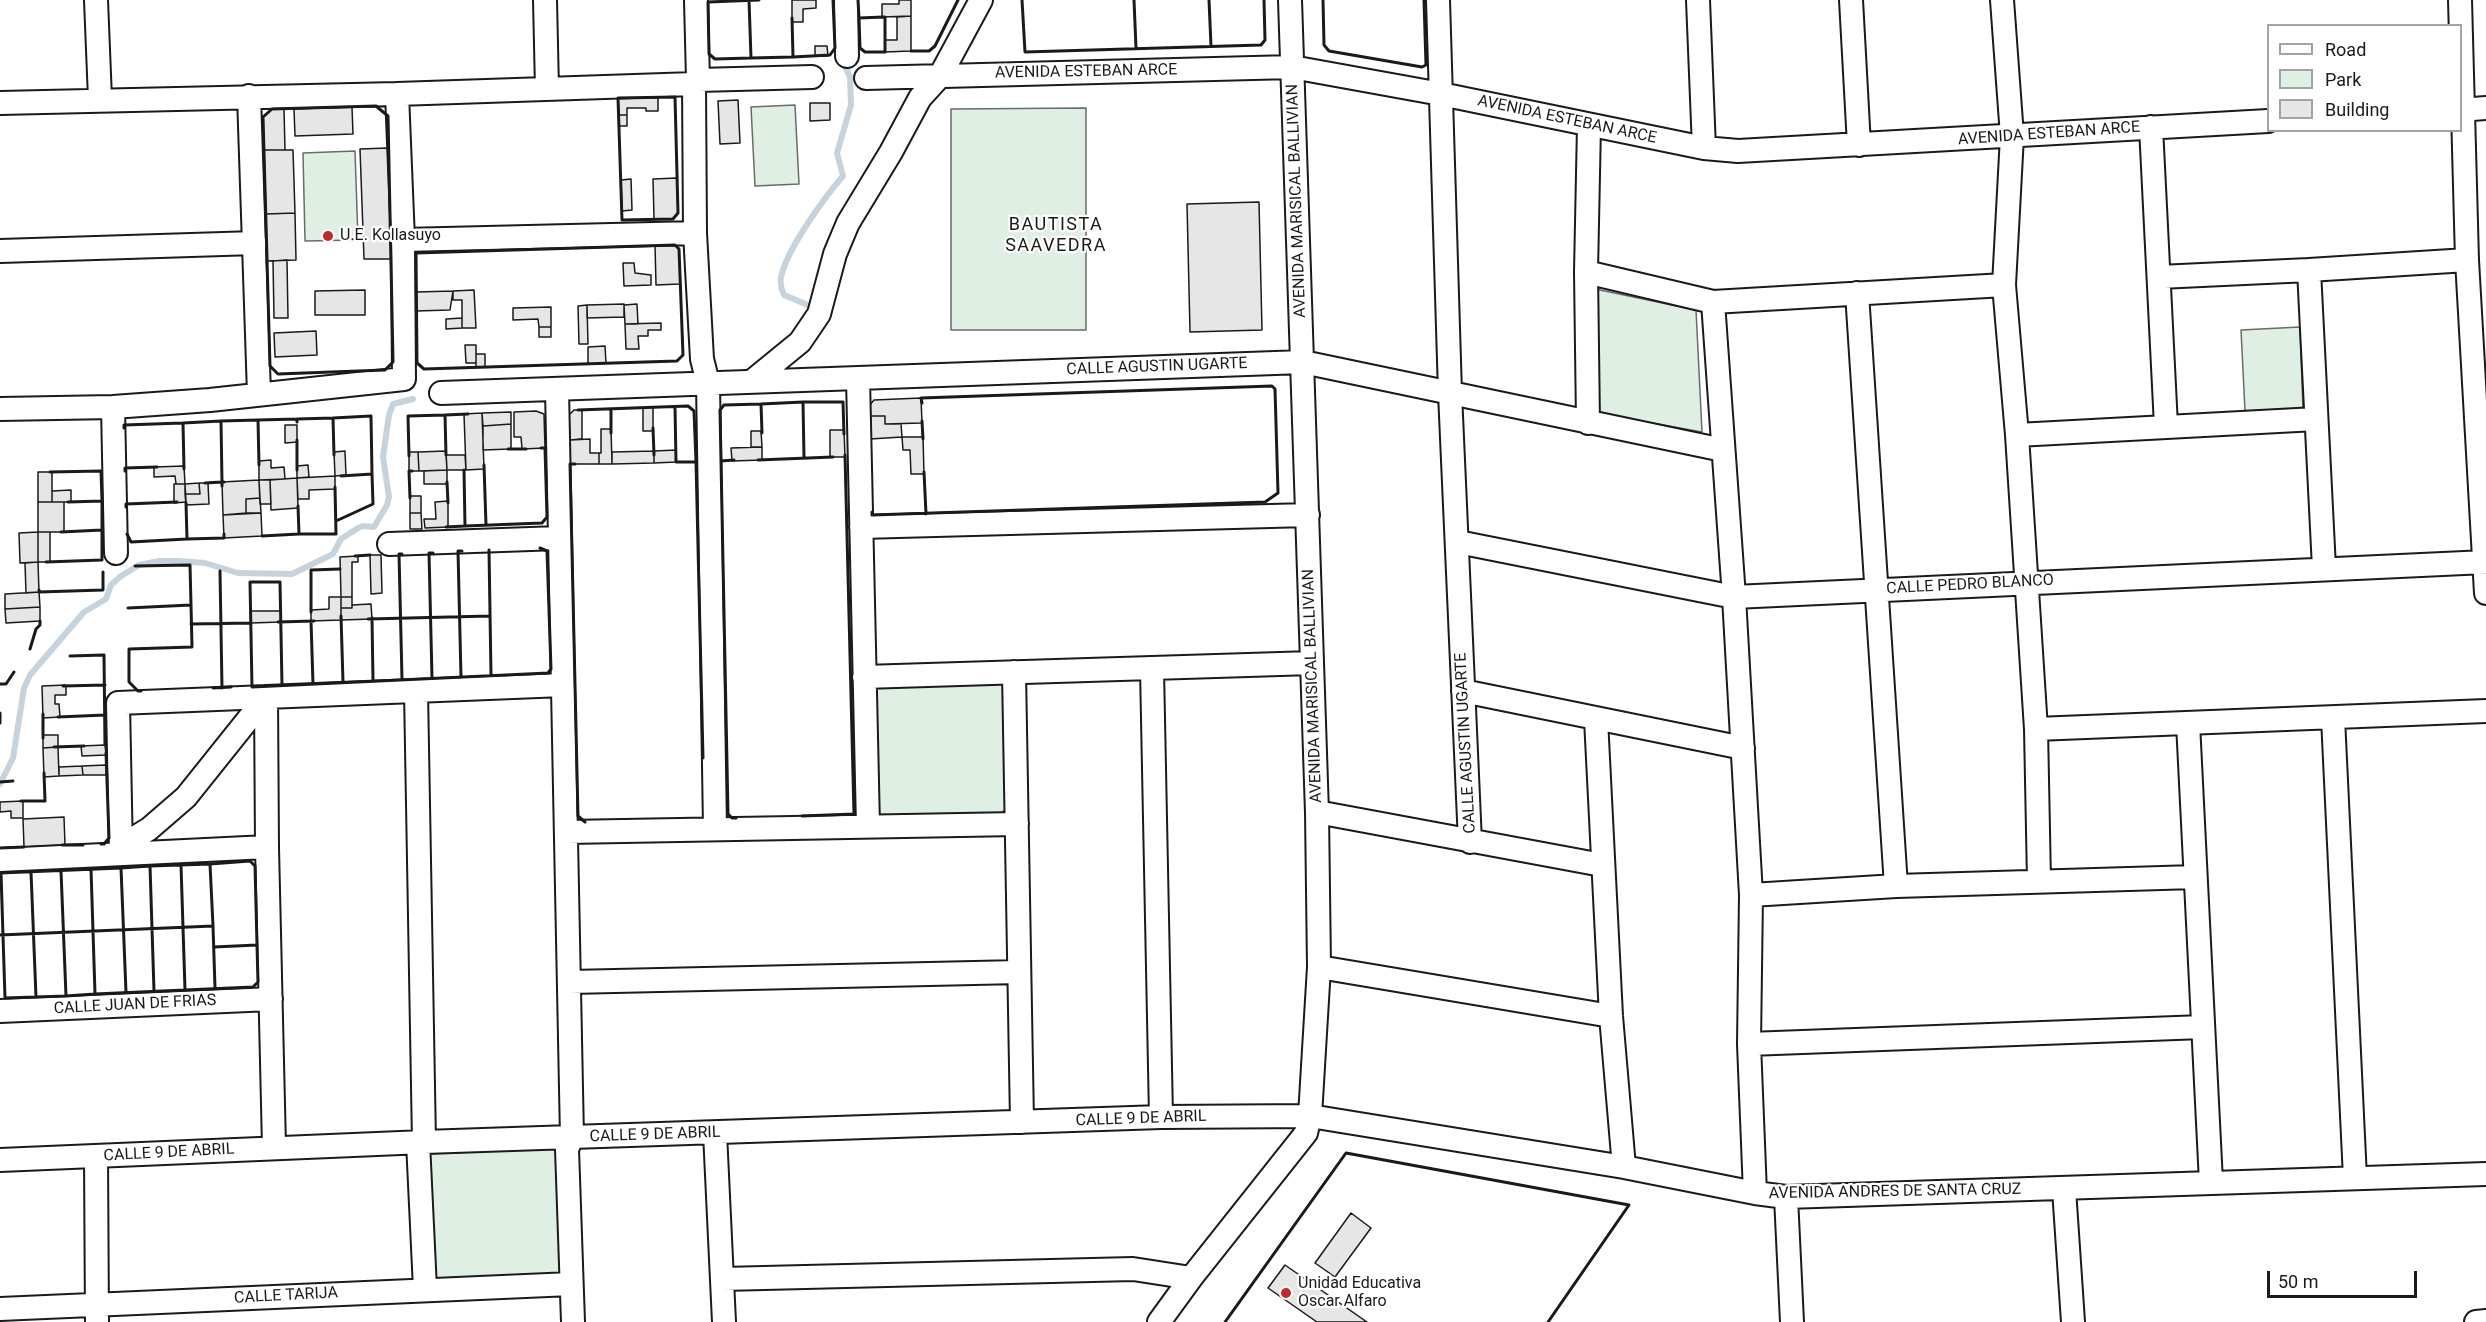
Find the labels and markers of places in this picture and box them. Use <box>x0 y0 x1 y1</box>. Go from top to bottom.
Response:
place label: U.E. Kollasuyo <box>340 226 441 246</box>
marker: U.E. Kollasuyo <box>321 229 335 243</box>
place label: Unidad Educativa Oscar Alfaro <box>1298 1274 1421 1312</box>
marker: Unidad Educativa Oscar Alfaro <box>1279 1286 1293 1300</box>

